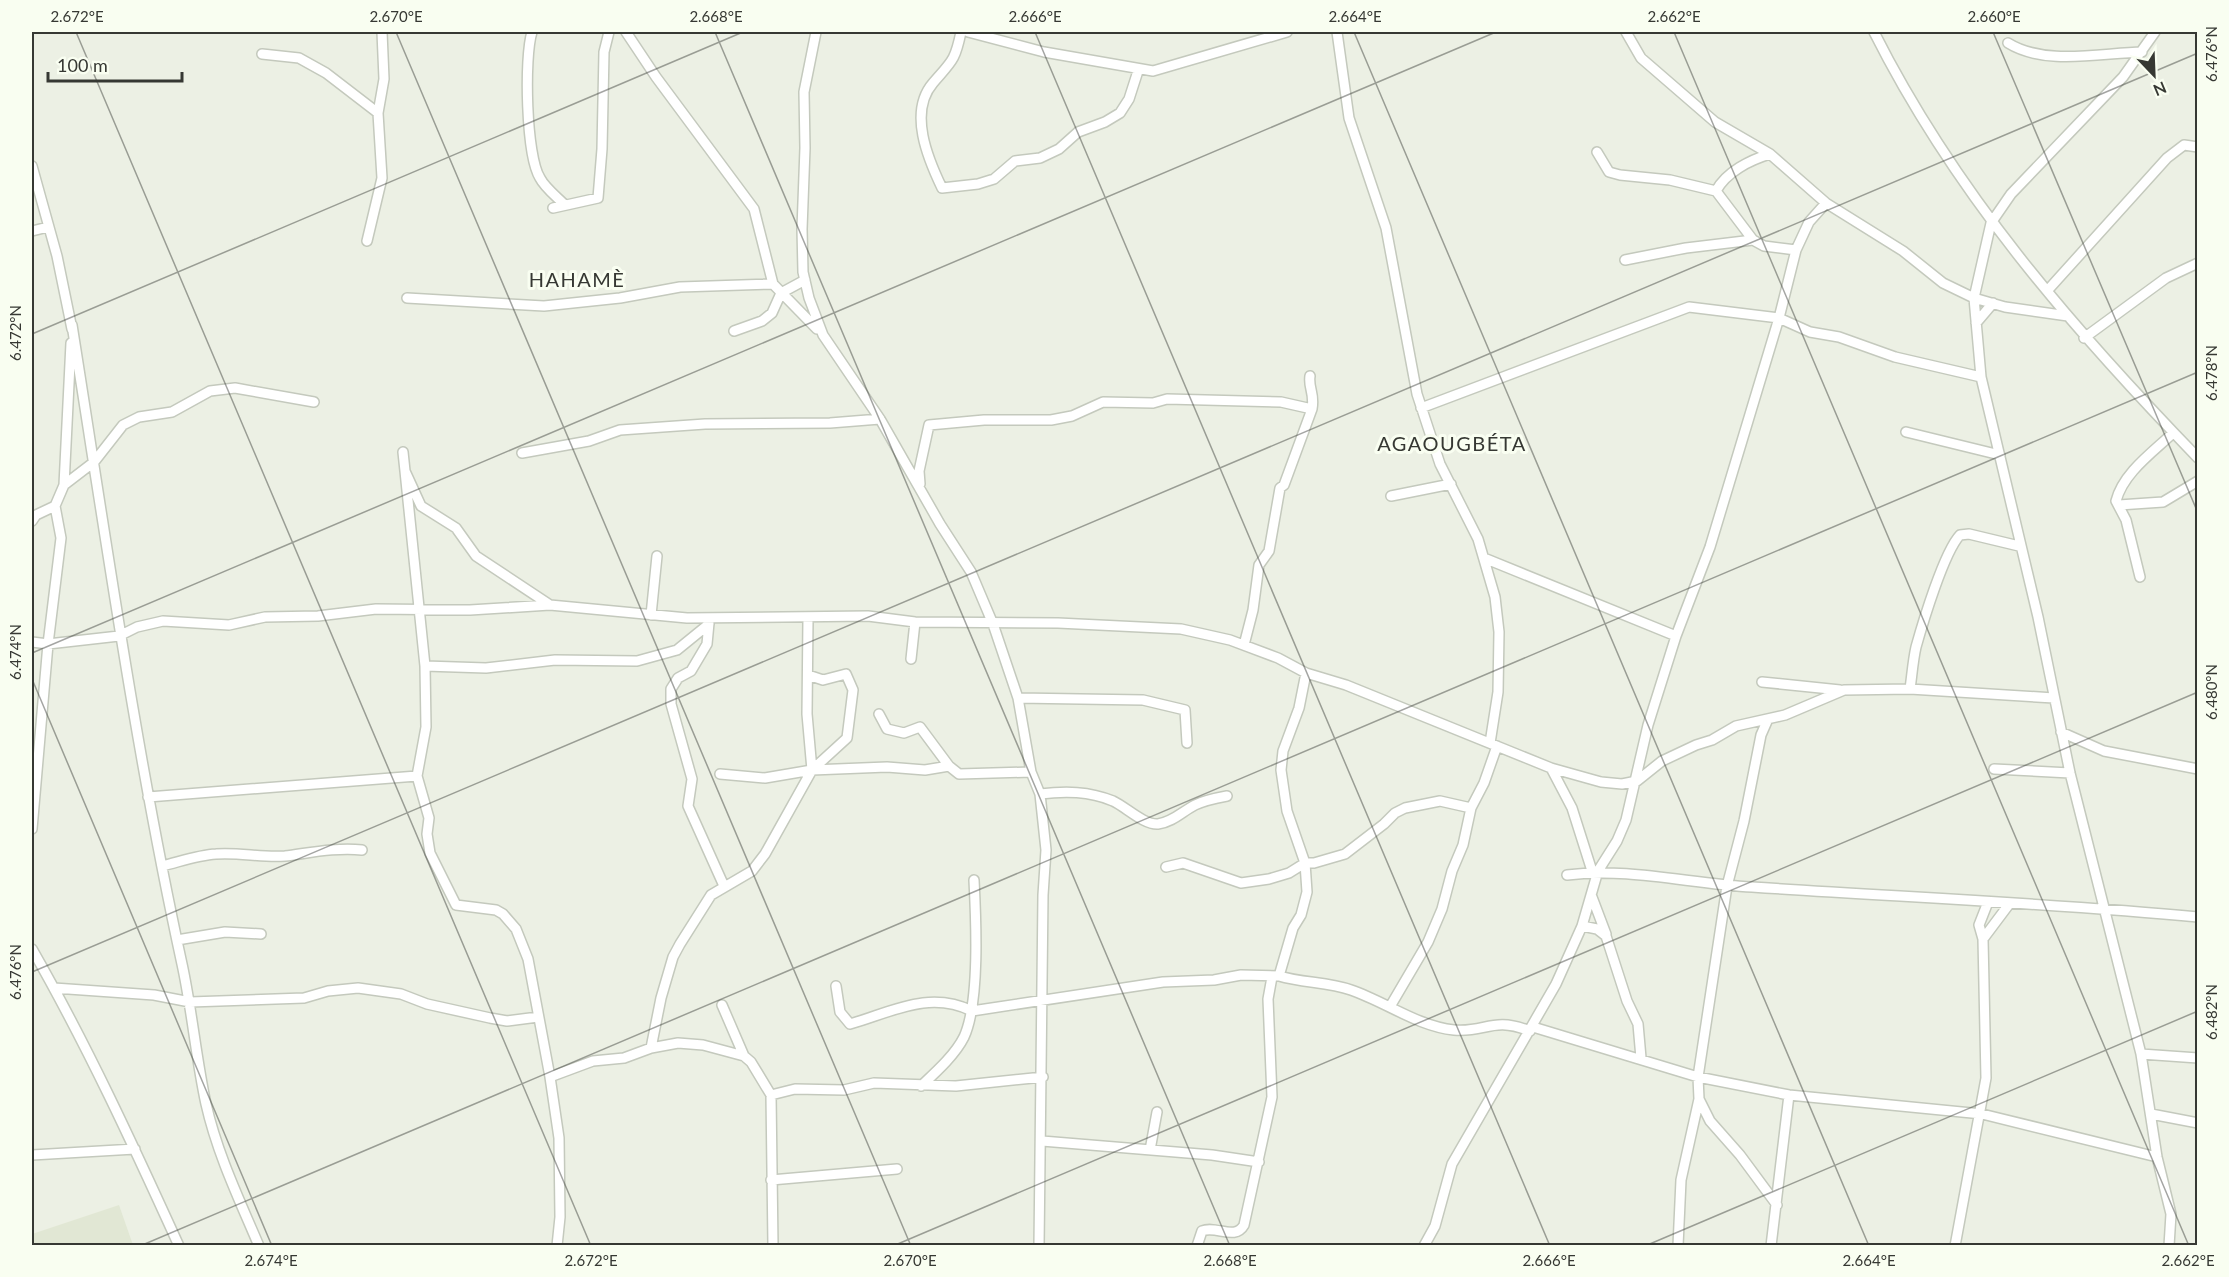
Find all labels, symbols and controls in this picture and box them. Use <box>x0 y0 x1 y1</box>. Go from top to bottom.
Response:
text: 2.672°E <box>50 7 104 25</box>
text: 2.670°E <box>369 7 423 25</box>
text: 2.668°E <box>689 7 743 25</box>
text: 2.666°E <box>1008 7 1062 25</box>
text: 2.664°E <box>1328 7 1382 25</box>
text: 2.662°E <box>1647 7 1701 25</box>
text: 2.660°E <box>1967 7 2021 25</box>
text: 6.476°N <box>2202 26 2220 82</box>
scale bar <box>48 45 182 83</box>
north arrow <box>2124 45 2184 105</box>
text: 100 m <box>57 54 108 76</box>
text: N <box>2151 78 2169 100</box>
district label: HAHAMÈ <box>529 267 625 291</box>
text: 6.472°N <box>6 305 24 361</box>
text: 6.478°N <box>2202 345 2220 401</box>
district label: AGAOUGBÉTA <box>1377 431 1527 455</box>
text: 6.474°N <box>6 624 24 680</box>
text: 6.480°N <box>2202 664 2220 720</box>
text: 6.476°N <box>6 944 24 1000</box>
text: 6.482°N <box>2202 984 2220 1040</box>
text: 2.674°E <box>244 1251 298 1269</box>
text: 2.672°E <box>564 1251 618 1269</box>
text: 2.670°E <box>883 1251 937 1269</box>
text: 2.668°E <box>1203 1251 1257 1269</box>
text: 2.666°E <box>1522 1251 1576 1269</box>
text: 2.664°E <box>1842 1251 1896 1269</box>
text: 2.662°E <box>2161 1251 2215 1269</box>

